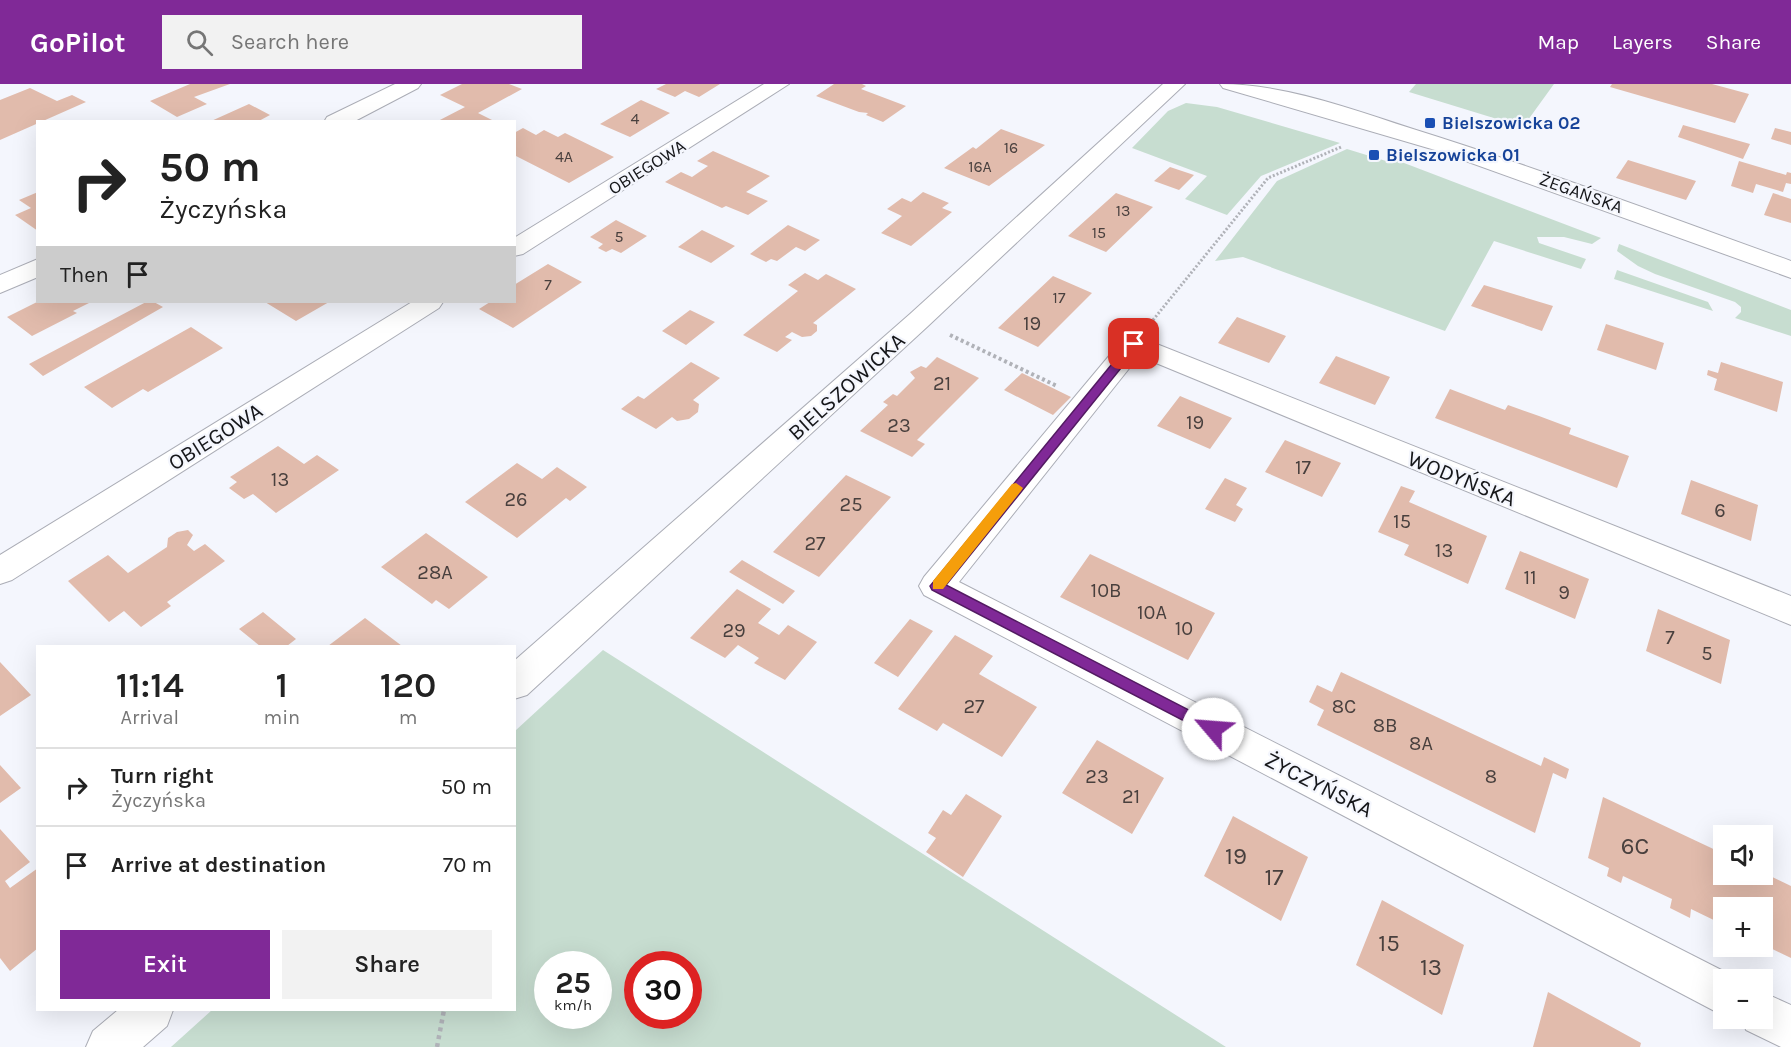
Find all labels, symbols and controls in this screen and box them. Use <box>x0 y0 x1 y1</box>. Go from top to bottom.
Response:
search box <box>162 15 582 69</box>
text: GoPilot <box>30 26 126 59</box>
icon: search <box>183 26 216 59</box>
text: Search here <box>231 29 349 55</box>
text: Map <box>1537 30 1579 54</box>
text: Layers <box>1612 30 1673 54</box>
text: Share <box>1706 30 1761 54</box>
house number: 4 <box>631 109 640 128</box>
place label: Bielszowicka 02 <box>1442 112 1580 134</box>
marker: Bielszowicka 02 <box>1423 116 1437 130</box>
street label: OBIEGOWA <box>604 135 690 199</box>
house number: 16 <box>1004 138 1018 157</box>
text: 50 m <box>159 142 261 192</box>
icon: right <box>60 144 138 222</box>
place label: Bielszowicka 01 <box>1386 144 1520 166</box>
house number: 4A <box>555 147 573 166</box>
marker: Bielszowicka 01 <box>1367 148 1381 162</box>
house number: 16A <box>968 157 992 176</box>
street label: ŻEGAŃSKA <box>1536 167 1626 218</box>
text: Życzyńska <box>159 193 287 225</box>
house number: 13 <box>1116 201 1130 220</box>
house number: 15 <box>1092 223 1106 242</box>
house number: 5 <box>614 227 624 246</box>
icon: arrive <box>121 258 154 291</box>
text: Then <box>60 262 109 288</box>
house number: 7 <box>544 275 552 294</box>
house number: 17 <box>1053 288 1066 307</box>
house number: 19 <box>1023 312 1041 335</box>
pin <box>1108 318 1159 369</box>
street label: BIELSZOWICKA <box>783 327 911 446</box>
icon: arrive <box>1117 327 1150 360</box>
house number: 21 <box>933 372 951 395</box>
street label: OBIEGOWA <box>164 397 268 476</box>
house number: 19 <box>1186 411 1204 434</box>
house number: 23 <box>887 414 911 437</box>
street label: WODYŃSKA <box>1404 445 1520 513</box>
house number: 17 <box>1295 456 1312 479</box>
house number: 13 <box>271 468 289 491</box>
house number: 26 <box>504 488 528 511</box>
house number: 25 <box>840 493 862 516</box>
house number: 6 <box>1714 499 1726 522</box>
house number: 15 <box>1393 510 1411 533</box>
house number: 27 <box>805 532 826 555</box>
house number: 13 <box>1435 539 1453 562</box>
house number: 28A <box>417 561 453 584</box>
house number: 11 <box>1523 566 1537 589</box>
house number: 10B <box>1091 579 1121 602</box>
house number: 9 <box>1558 581 1570 604</box>
house number: 10A <box>1137 601 1167 624</box>
house number: 10 <box>1175 617 1193 640</box>
house number: 29 <box>722 619 746 642</box>
house number: 7 <box>1665 626 1675 649</box>
house number: 5 <box>1701 642 1713 665</box>
text: 11:14 <box>116 664 184 706</box>
text: 1 <box>276 664 288 706</box>
text: 120 <box>380 664 436 706</box>
house number: 27 <box>964 695 985 718</box>
house number: 8C <box>1332 695 1356 718</box>
position arrow <box>1181 697 1245 761</box>
text: Arrival <box>120 706 179 729</box>
text: min <box>263 706 300 729</box>
text: m <box>399 706 417 729</box>
house number: 8B <box>1373 714 1397 737</box>
house number: 8A <box>1409 732 1433 755</box>
street label: ŻYCZYŃSKA <box>1260 746 1378 823</box>
text: Turn right <box>111 763 214 789</box>
house number: 23 <box>1085 765 1109 788</box>
house number: 8 <box>1485 765 1497 788</box>
icon: right <box>60 771 93 804</box>
text: 50 m <box>441 774 492 800</box>
house number: 21 <box>1122 785 1140 808</box>
text: Życzyńska <box>111 789 206 812</box>
map controls <box>1713 825 1773 1029</box>
button: sound <box>1713 825 1773 885</box>
house number: 6C <box>1621 832 1649 860</box>
house number: 19 <box>1225 842 1247 870</box>
icon: arrive <box>60 849 93 882</box>
text: Arrive at destination <box>111 852 326 878</box>
text: 70 m <box>443 852 492 878</box>
house number: 17 <box>1264 863 1284 891</box>
button: + <box>1713 897 1773 957</box>
house number: 15 <box>1378 929 1400 957</box>
button: Exit <box>60 930 270 999</box>
button: Share <box>282 930 492 999</box>
speed limit sign: 30 <box>624 951 702 1029</box>
house number: 13 <box>1420 953 1442 981</box>
text: 25 <box>555 965 591 1001</box>
button: − <box>1713 969 1773 1029</box>
text: km/h <box>554 996 592 1014</box>

